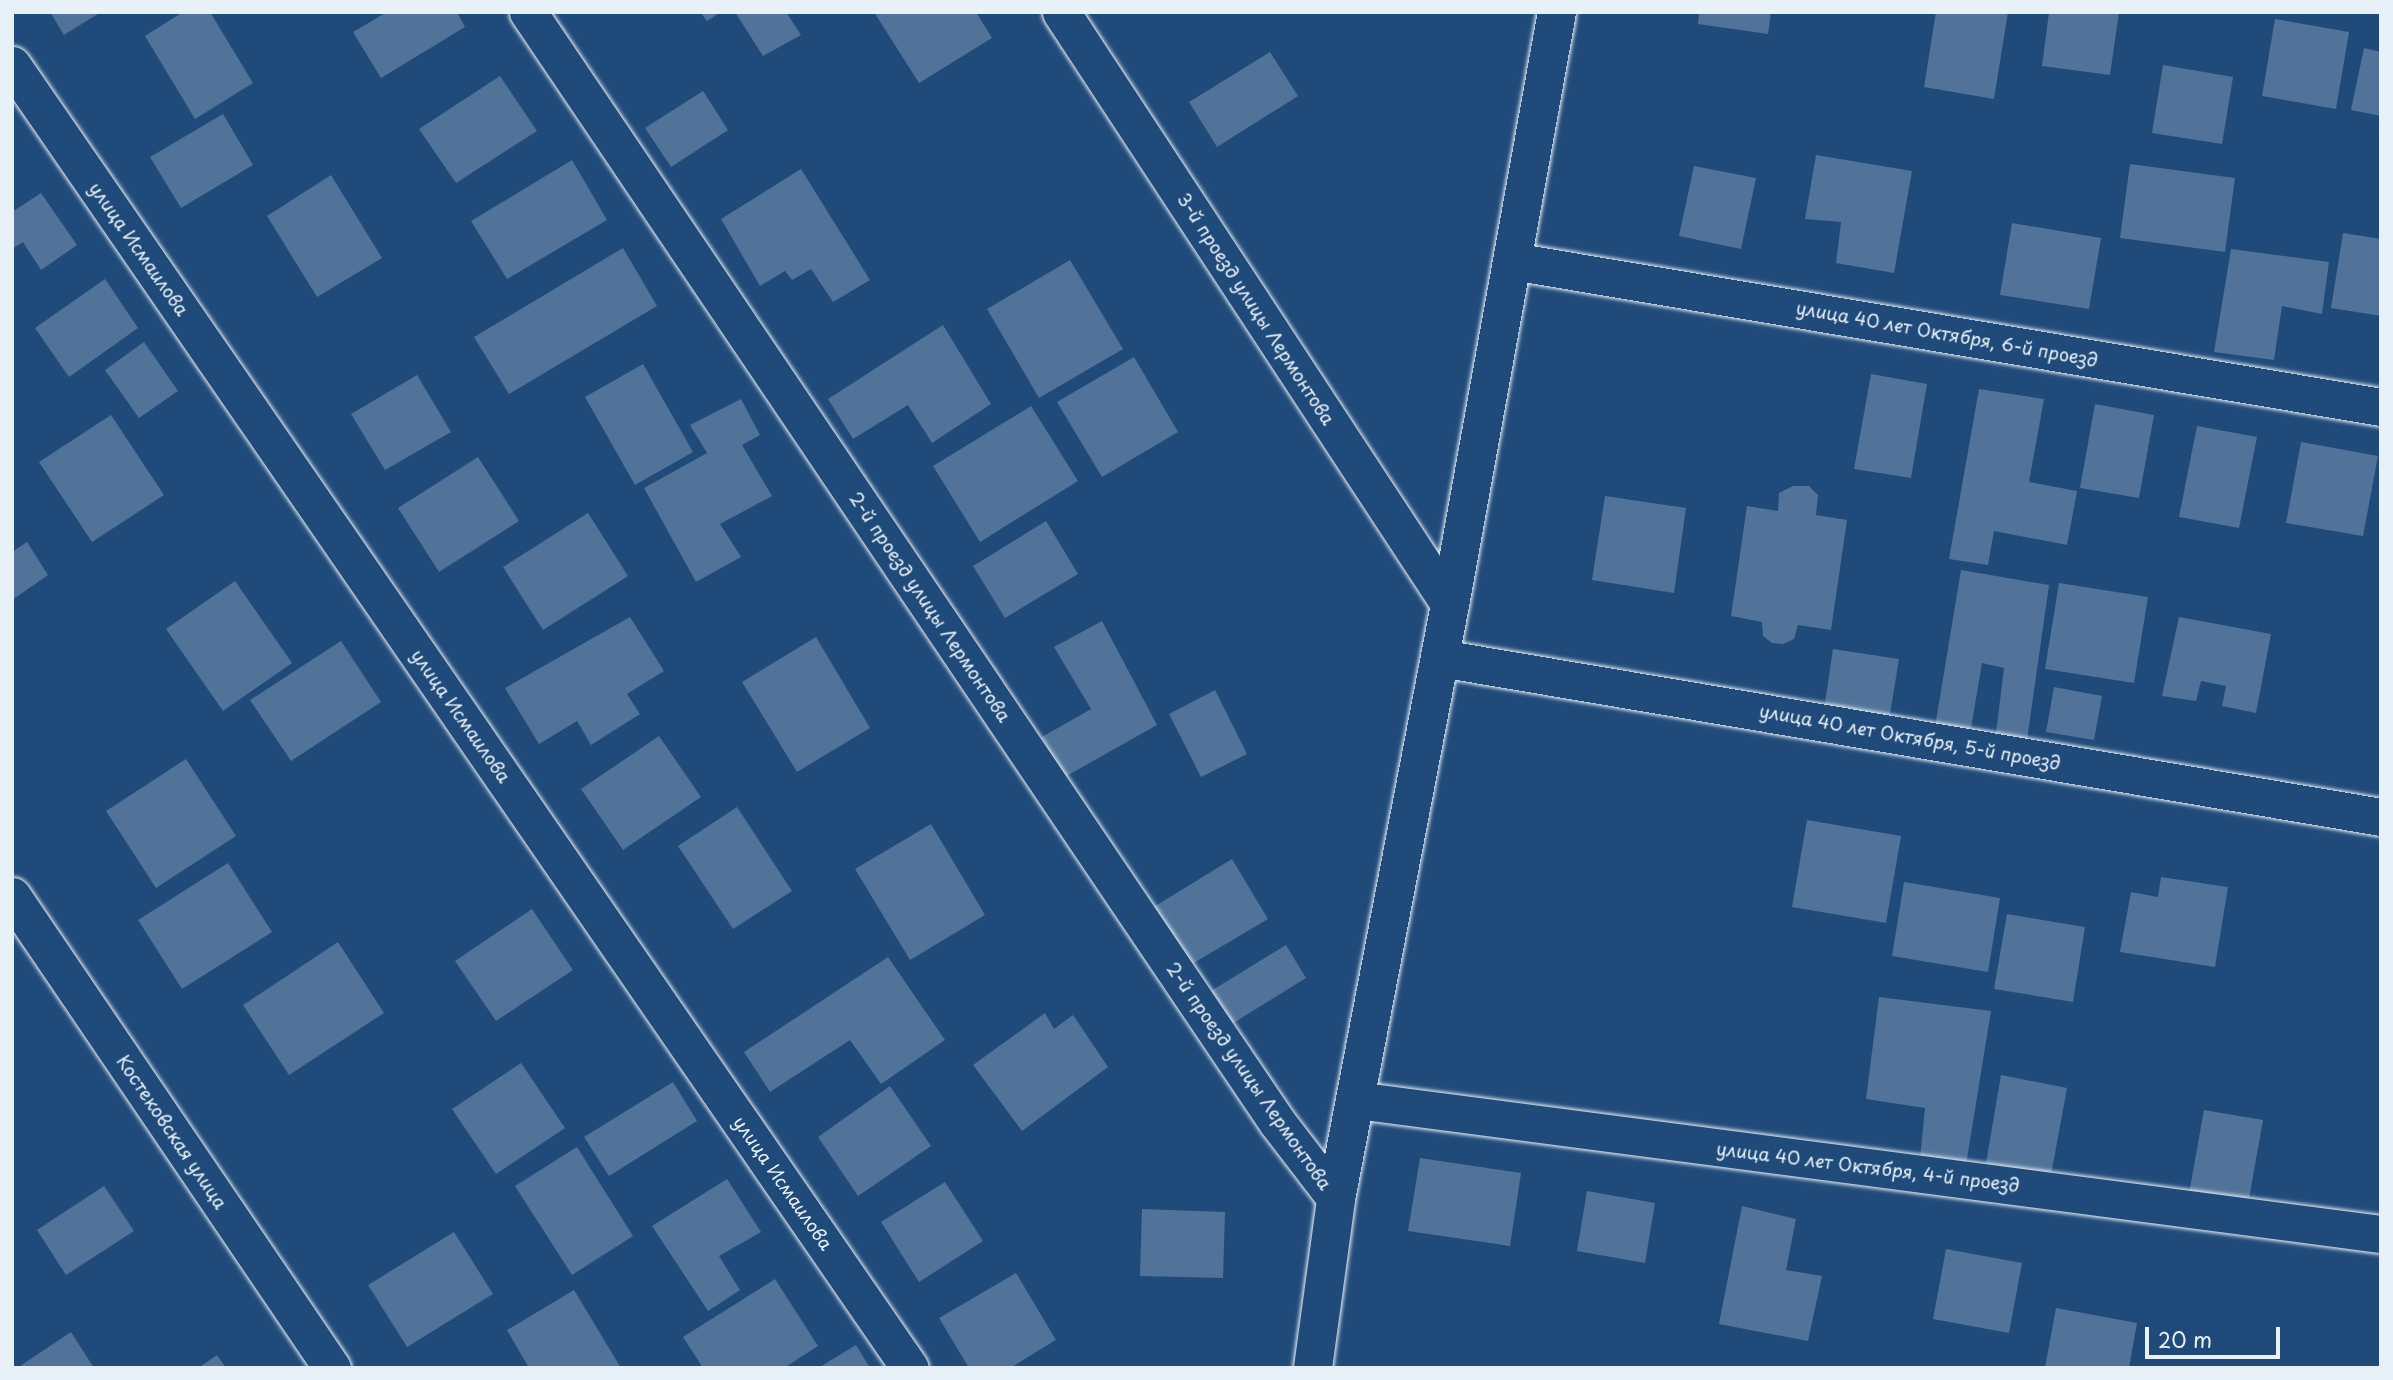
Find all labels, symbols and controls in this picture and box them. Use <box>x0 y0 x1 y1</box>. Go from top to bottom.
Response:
street label: улица Исмаилова <box>85 178 193 320</box>
street label: 3-й проезд улицы Лермонтова <box>1173 189 1339 429</box>
street label: улица 40 лет Октября, 6-й проезд <box>1793 297 2101 371</box>
street label: 2-й проезд улицы Лермонтова <box>844 487 1016 727</box>
street label: улица Исмаилова <box>407 645 515 787</box>
street label: улица 40 лет Октября, 5-й проезд <box>1757 700 2063 774</box>
street label: 2-й проезд улицы Лермонтова <box>1162 958 1336 1194</box>
street label: Костековская улица <box>112 1050 232 1214</box>
street label: улица Исмаилова <box>729 1112 837 1254</box>
street label: улица 40 лет Октября, 4-й проезд <box>1714 1138 2022 1196</box>
scale bar <box>2148 1314 2283 1358</box>
text: 20 m <box>2158 1323 2212 1355</box>

